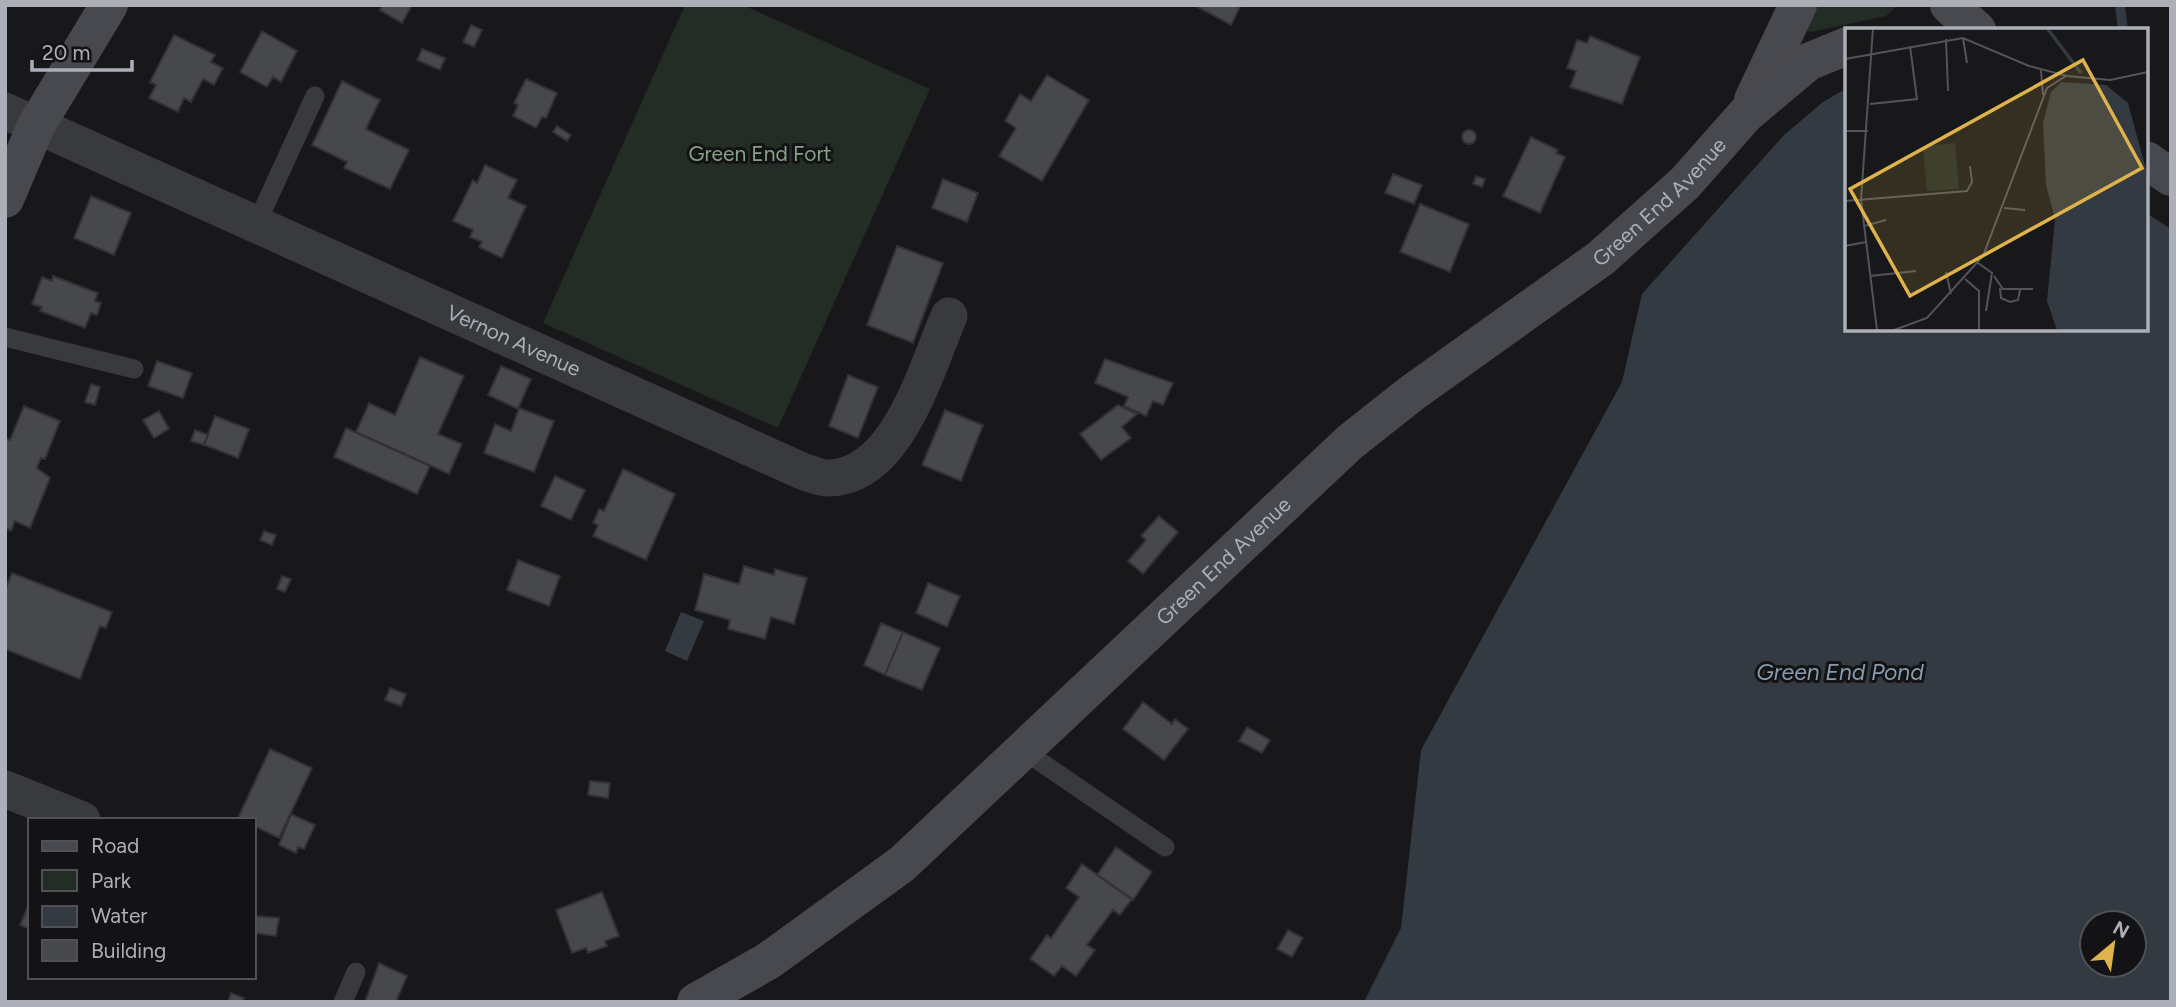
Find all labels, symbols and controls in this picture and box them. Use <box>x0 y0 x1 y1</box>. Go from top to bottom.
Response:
scale bar <box>32 28 131 72</box>
inset map <box>1845 28 2148 331</box>
text: 20 m <box>42 40 90 65</box>
street label: Green End Avenue <box>1587 132 1731 272</box>
park label: Green End Fort <box>688 141 832 166</box>
street label: Vernon Avenue <box>443 299 585 381</box>
street label: Green End Avenue <box>1151 491 1296 630</box>
water label: Green End Pond <box>1756 658 1924 686</box>
legend <box>28 818 256 979</box>
text: Road <box>91 833 139 858</box>
text: Park <box>91 868 132 893</box>
text: Water <box>91 903 147 928</box>
north arrow <box>2078 909 2148 979</box>
text: N <box>2109 916 2133 943</box>
text: Building <box>91 938 166 963</box>

